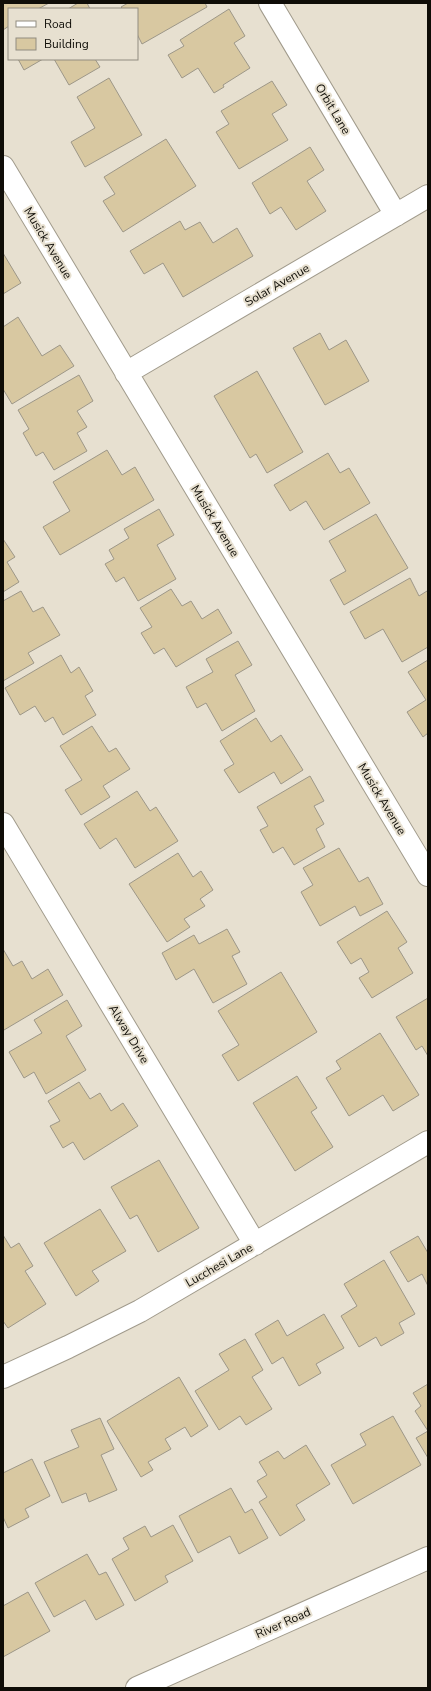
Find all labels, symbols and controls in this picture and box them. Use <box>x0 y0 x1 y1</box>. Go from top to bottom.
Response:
legend <box>8 8 138 60</box>
text: Road <box>44 16 72 32</box>
text: Building <box>44 36 89 52</box>
street label: Orbit Lane <box>312 81 354 137</box>
street label: Musick Avenue <box>20 204 76 282</box>
street label: Solar Avenue <box>242 260 312 310</box>
street label: Musick Avenue <box>187 482 243 560</box>
street label: Musick Avenue <box>354 760 410 838</box>
street label: Alway Drive <box>105 1002 153 1066</box>
street label: Lucchesi Lane <box>183 1239 255 1291</box>
street label: River Road <box>253 1604 313 1642</box>

